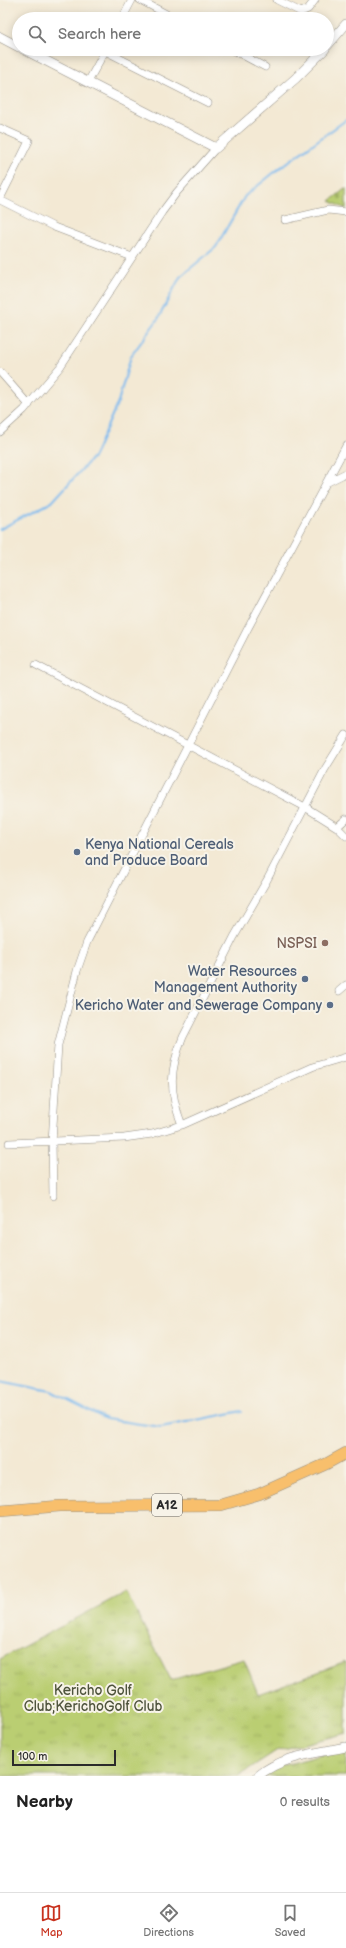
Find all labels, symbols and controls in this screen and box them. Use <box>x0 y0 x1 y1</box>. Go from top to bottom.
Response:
search box <box>12 12 334 56</box>
icon: search <box>26 23 48 45</box>
text: Search here <box>58 25 141 44</box>
place label: Kenya National Cereals and Produce Board <box>85 836 234 869</box>
marker: Kenya National Cereals and Produce Board <box>72 847 82 857</box>
place label: NSPSI <box>276 935 317 952</box>
marker: NSPSI <box>320 938 330 948</box>
place label: Water Resources Management Authority <box>154 963 298 996</box>
marker: Water Resources Management Authority <box>300 974 310 984</box>
place label: Kericho Water and Sewerage Company <box>75 997 323 1014</box>
marker: Kericho Water and Sewerage Company <box>325 1000 335 1010</box>
road number: A12 <box>152 1494 182 1516</box>
park label: Kericho Golf Club;KerichoGolf Club <box>24 1682 162 1715</box>
scale bar <box>12 1748 116 1767</box>
text: 100 m <box>18 1750 47 1763</box>
text: Nearby <box>16 1792 73 1812</box>
text: 0 results <box>280 1794 330 1810</box>
tab: Map <box>40 1902 63 1939</box>
tab: Directions <box>143 1902 194 1939</box>
tab: Saved <box>275 1902 306 1939</box>

